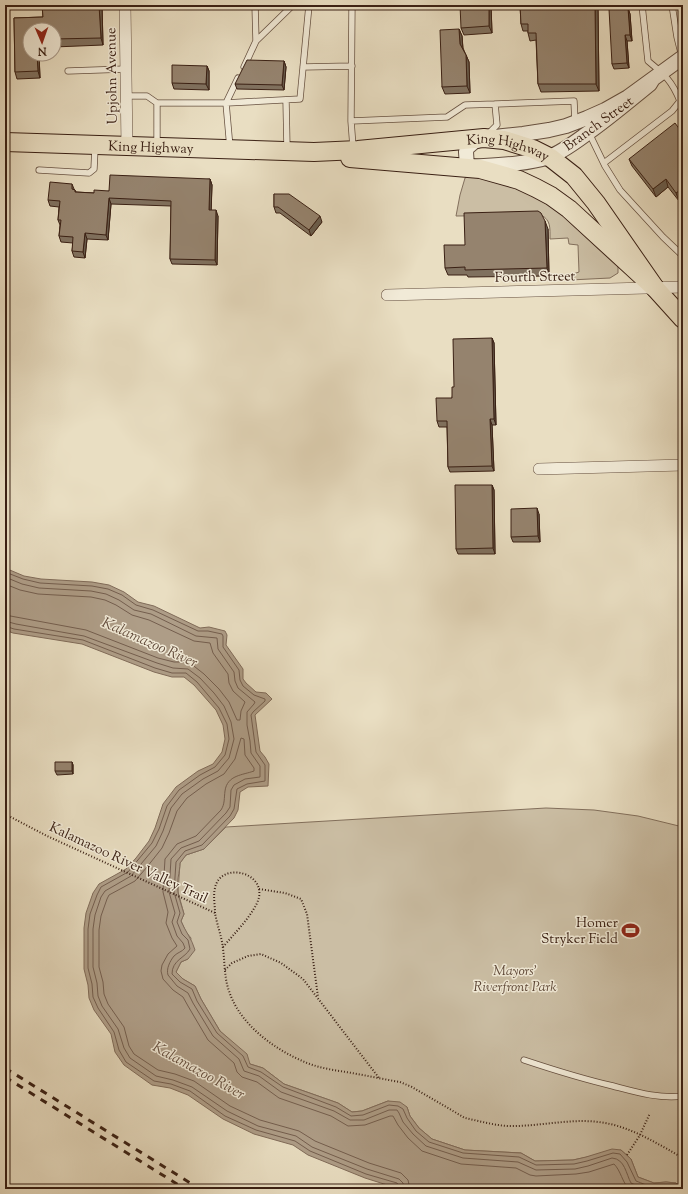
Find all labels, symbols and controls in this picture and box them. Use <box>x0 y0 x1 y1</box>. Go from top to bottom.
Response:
north arrow <box>22 22 62 62</box>
street label: Upjohn Avenue <box>102 27 124 125</box>
text: N <box>37 43 48 59</box>
street label: Branch Street <box>560 92 639 157</box>
street label: King Highway <box>466 130 552 168</box>
street label: King Highway <box>108 137 194 160</box>
street label: Fourth Street <box>495 267 576 289</box>
water label: Kalamazoo River <box>98 613 201 674</box>
street label: Kalamazoo River Valley Trail <box>45 818 211 910</box>
place label: Homer Stryker Field <box>541 914 619 950</box>
sports icon: Homer Stryker Field <box>621 920 641 940</box>
park label: Mayors' Riverfront Park <box>474 962 557 998</box>
water label: Kalamazoo River <box>148 1037 249 1106</box>

